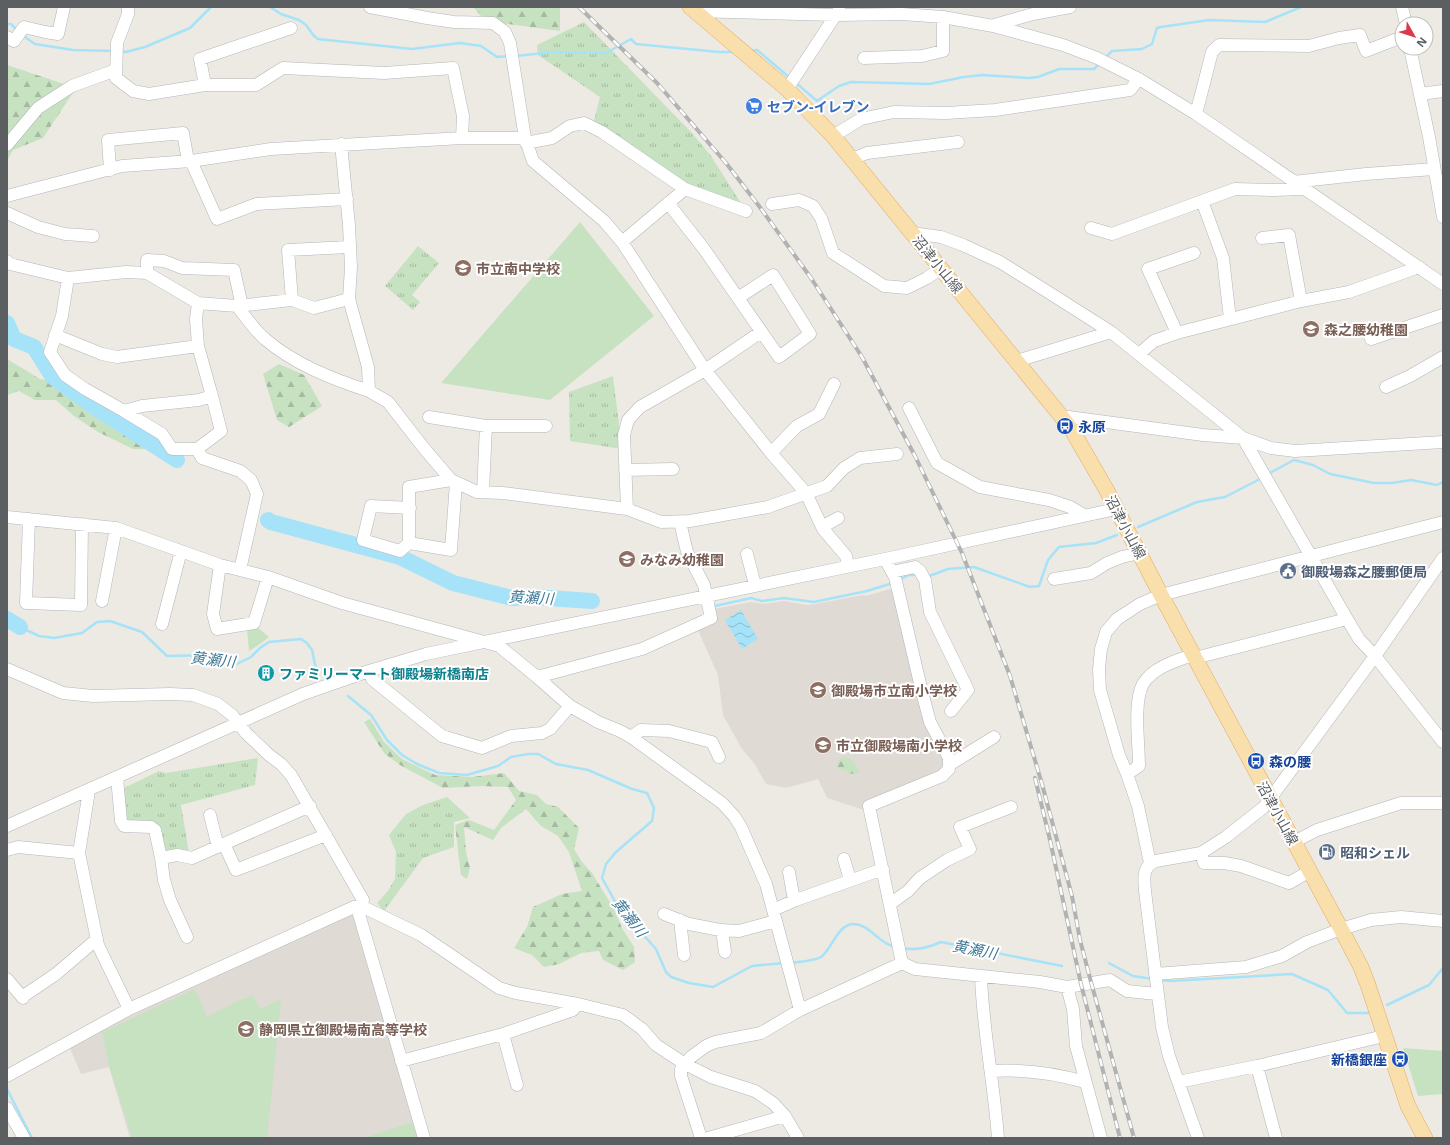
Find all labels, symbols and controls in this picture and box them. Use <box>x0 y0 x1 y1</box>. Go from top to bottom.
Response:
north arrow <box>1394 16 1434 56</box>
text: N <box>1414 34 1431 51</box>
supermarket icon: セブン-イレブン <box>744 96 764 116</box>
place label: セブン-イレブン <box>767 97 870 116</box>
street label: 沼津小山線 <box>909 231 967 297</box>
school or university icon: 市立南中学校 <box>453 258 473 278</box>
place label: 市立南中学校 <box>476 259 560 278</box>
school or university icon: 森之腰幼稚園 <box>1301 319 1321 339</box>
place label: 森之腰幼稚園 <box>1324 320 1408 339</box>
bus stop icon: 永原 <box>1055 416 1075 436</box>
place label: 永原 <box>1078 417 1106 436</box>
street label: 沼津小山線 <box>1101 492 1151 562</box>
school or university icon: みなみ幼稚園 <box>617 549 637 569</box>
place label: みなみ幼稚園 <box>640 550 724 569</box>
public building icon: 御殿場森之腰郵便局 <box>1278 561 1298 581</box>
place label: 御殿場森之腰郵便局 <box>1301 562 1427 581</box>
water label: 黄瀬川 <box>508 586 556 608</box>
water label: 黄瀬川 <box>190 647 238 672</box>
building icon: ファミリーマート御殿場新橋南店 <box>256 663 276 683</box>
place label: ファミリーマート御殿場新橋南店 <box>279 664 489 683</box>
school or university icon: 御殿場市立南小学校 <box>808 680 828 700</box>
place label: 御殿場市立南小学校 <box>831 681 957 700</box>
school or university icon: 市立御殿場南小学校 <box>813 735 833 755</box>
place label: 市立御殿場南小学校 <box>836 736 962 755</box>
bus stop icon: 森の腰 <box>1246 751 1266 771</box>
place label: 森の腰 <box>1269 752 1311 771</box>
street label: 沼津小山線 <box>1253 778 1303 848</box>
fuel station icon: 昭和シェル <box>1317 842 1337 862</box>
place label: 昭和シェル <box>1340 843 1410 862</box>
water label: 黄瀬川 <box>608 893 653 942</box>
water label: 黄瀬川 <box>951 935 1001 963</box>
school or university icon: 静岡県立御殿場南高等学校 <box>236 1019 256 1039</box>
place label: 静岡県立御殿場南高等学校 <box>259 1020 427 1039</box>
bus stop icon: 新橋銀座 <box>1390 1049 1410 1069</box>
place label: 新橋銀座 <box>1331 1050 1387 1069</box>

